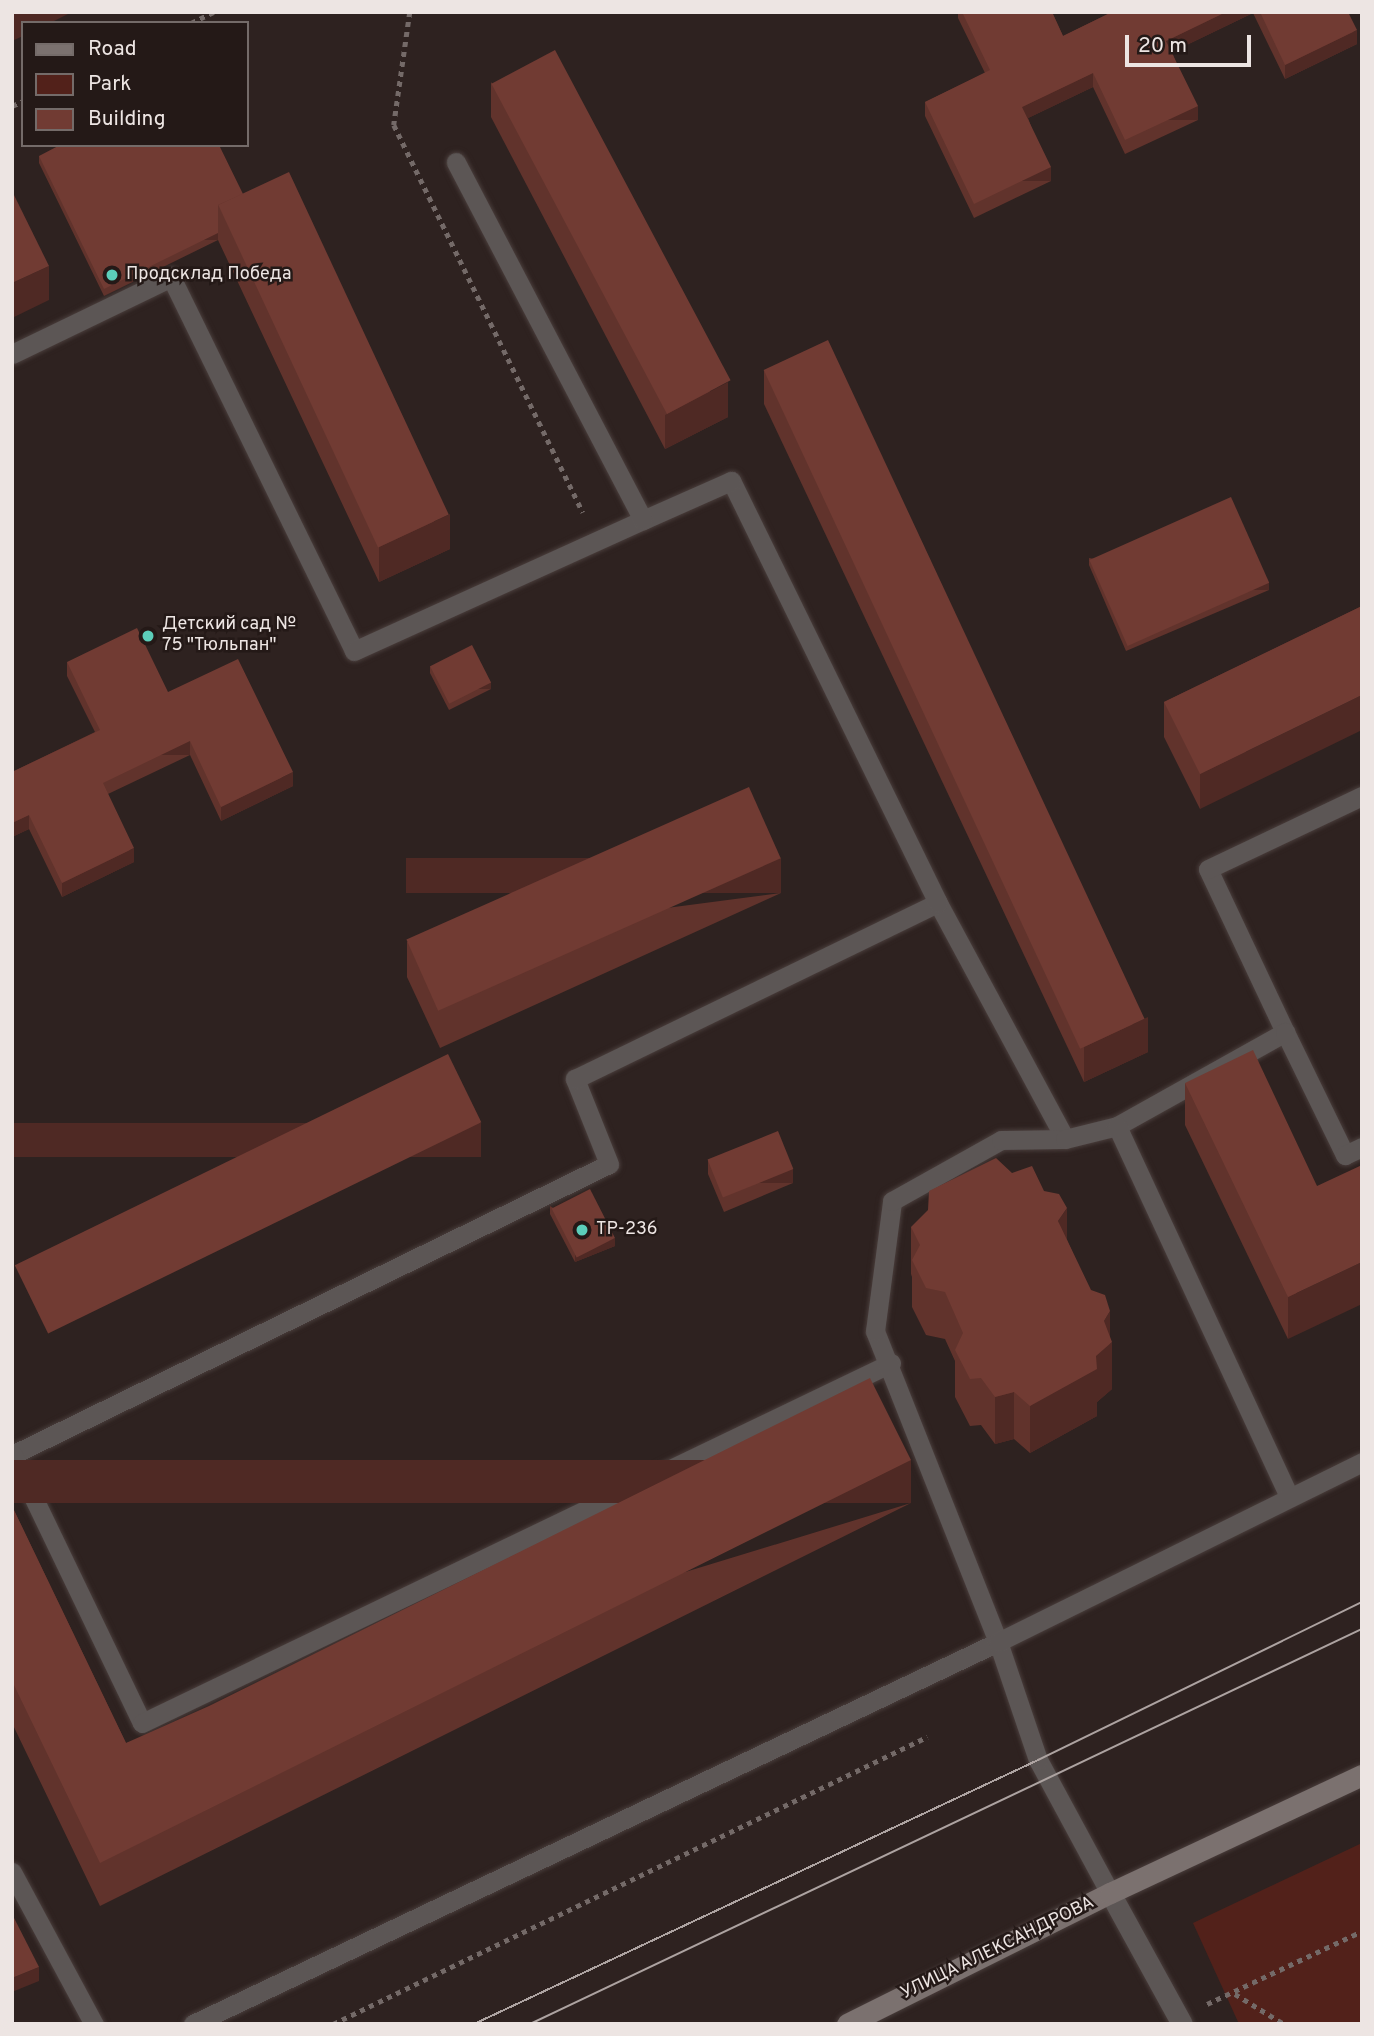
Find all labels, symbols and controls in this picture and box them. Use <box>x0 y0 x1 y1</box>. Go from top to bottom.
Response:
legend <box>21 21 248 147</box>
scale bar <box>1129 21 1255 65</box>
text: 20 m <box>1138 33 1187 60</box>
text: Road <box>88 36 137 63</box>
text: Park <box>88 71 131 98</box>
text: Building <box>88 106 166 133</box>
place label: Продсклад Победа <box>126 264 291 286</box>
marker: Продсклад Победа <box>104 267 120 283</box>
place label: Детский сад № 75 "Тюльпан" <box>162 615 296 658</box>
marker: Детский сад № 75 "Тюльпан" <box>140 628 156 644</box>
place label: ТР-236 <box>596 1219 658 1241</box>
marker: ТР-236 <box>574 1222 590 1238</box>
street label: УЛИЦА АЛЕКСАНДРОВА <box>897 1892 1099 2006</box>

